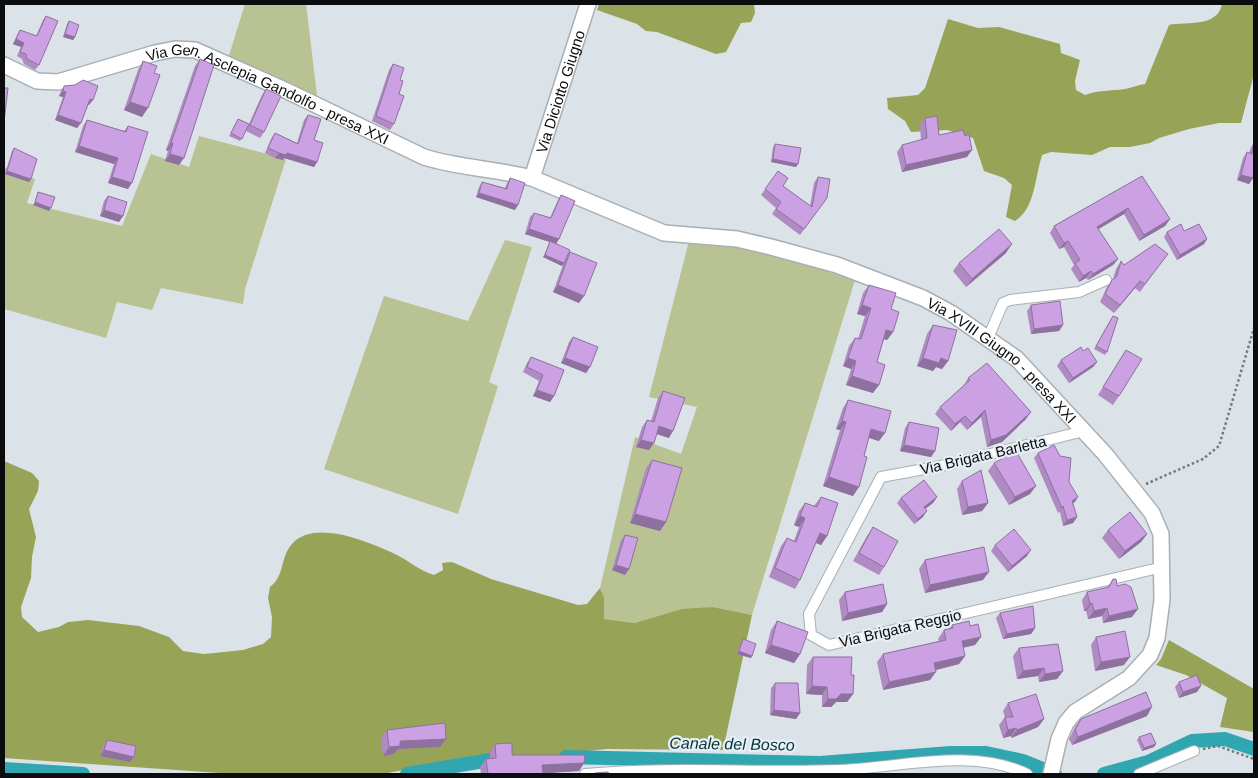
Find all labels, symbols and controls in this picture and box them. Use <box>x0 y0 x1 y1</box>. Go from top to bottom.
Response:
street label: Via Diciotto Giugno <box>532 28 588 155</box>
street label: Via Gen. Asclepia Gandolfo - presa XXI <box>144 40 392 147</box>
street label: Via XVIII Giugno - presa XXI <box>924 293 1080 426</box>
street label: Via Brigata Barletta <box>918 432 1048 478</box>
street label: Via Brigata Reggio <box>837 606 963 650</box>
water label: Canale del Bosco <box>669 734 795 754</box>

